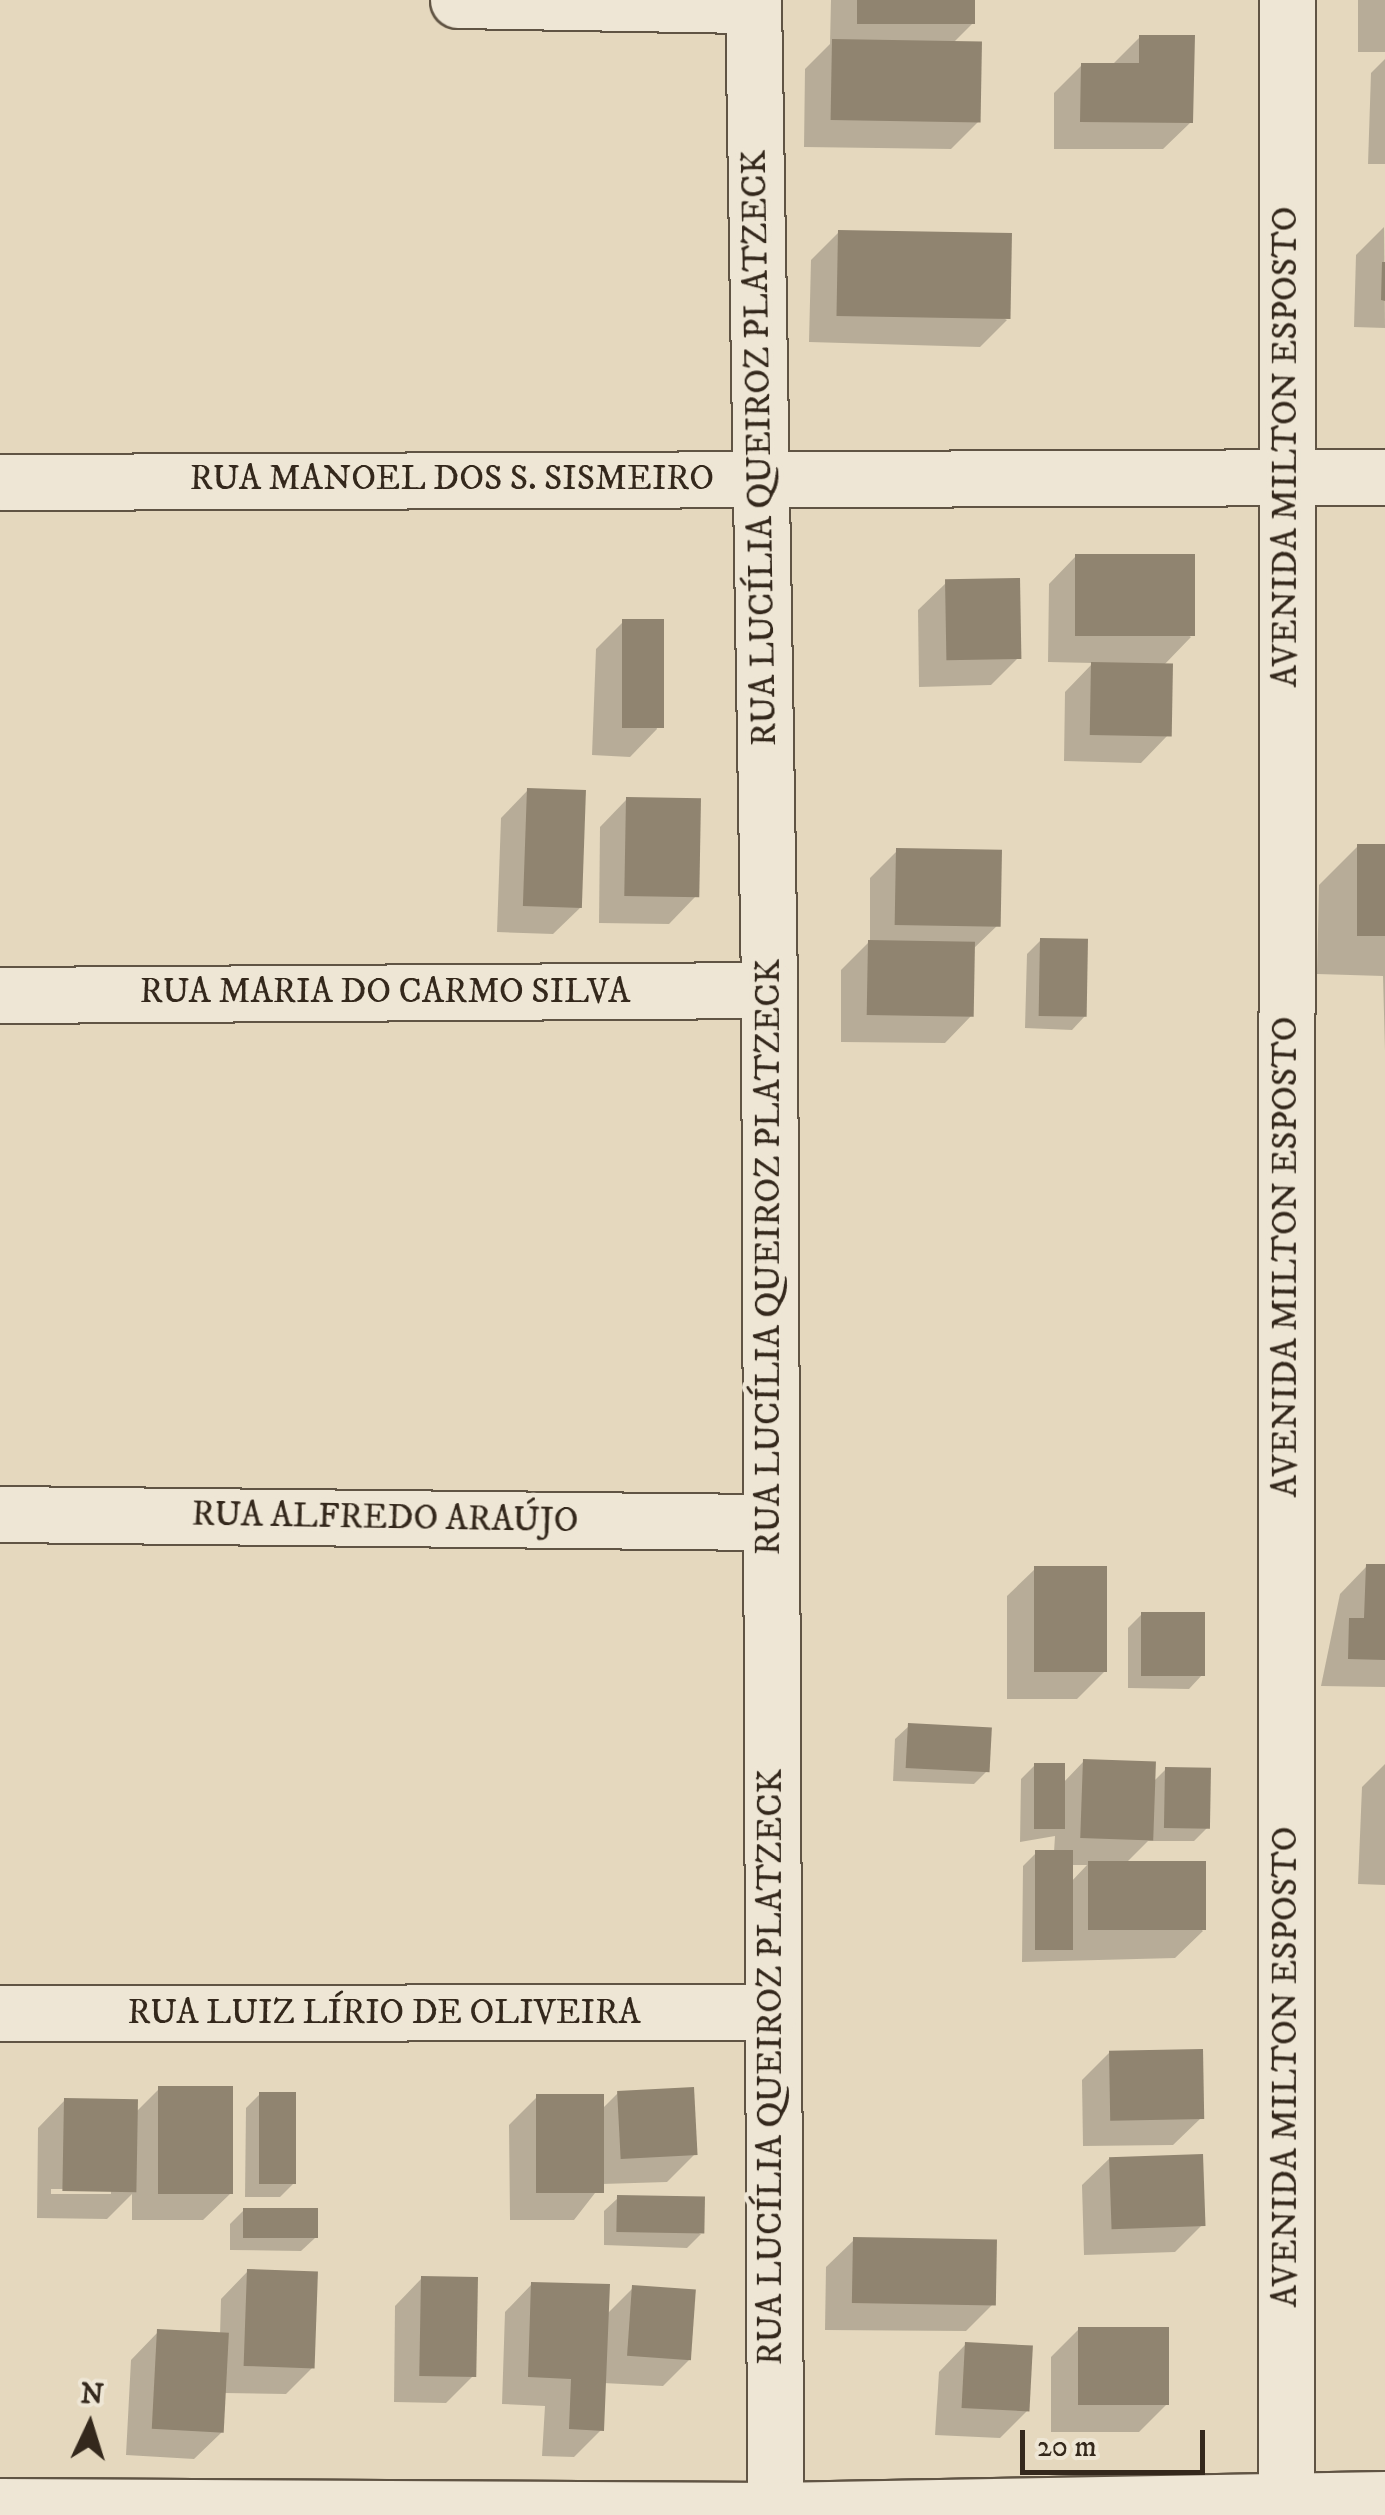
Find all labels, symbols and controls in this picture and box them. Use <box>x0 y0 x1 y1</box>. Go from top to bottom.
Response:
street label: RUA LUCÍLIA QUEIROZ PLATZECK <box>734 149 786 747</box>
street label: AVENIDA MILTON ESPOSTO <box>1265 207 1307 687</box>
street label: RUA MANOEL DOS S. SISMEIRO <box>190 458 714 500</box>
street label: RUA LUCÍLIA QUEIROZ PLATZECK <box>748 959 790 1555</box>
street label: RUA MARIA DO CARMO SILVA <box>140 971 630 1013</box>
street label: AVENIDA MILTON ESPOSTO <box>1265 1017 1307 1497</box>
street label: RUA ALFREDO ARAÚJO <box>191 1494 579 1542</box>
street label: RUA LUCÍLIA QUEIROZ PLATZECK <box>750 1769 792 2365</box>
street label: AVENIDA MILTON ESPOSTO <box>1265 1827 1307 2307</box>
street label: RUA LUIZ LÍRIO DE OLIVEIRA <box>127 1992 641 2034</box>
north arrow <box>40 2375 140 2475</box>
text: N <box>79 2376 105 2413</box>
scale bar <box>1025 2410 1210 2472</box>
text: 20 m <box>1037 2429 1097 2466</box>

